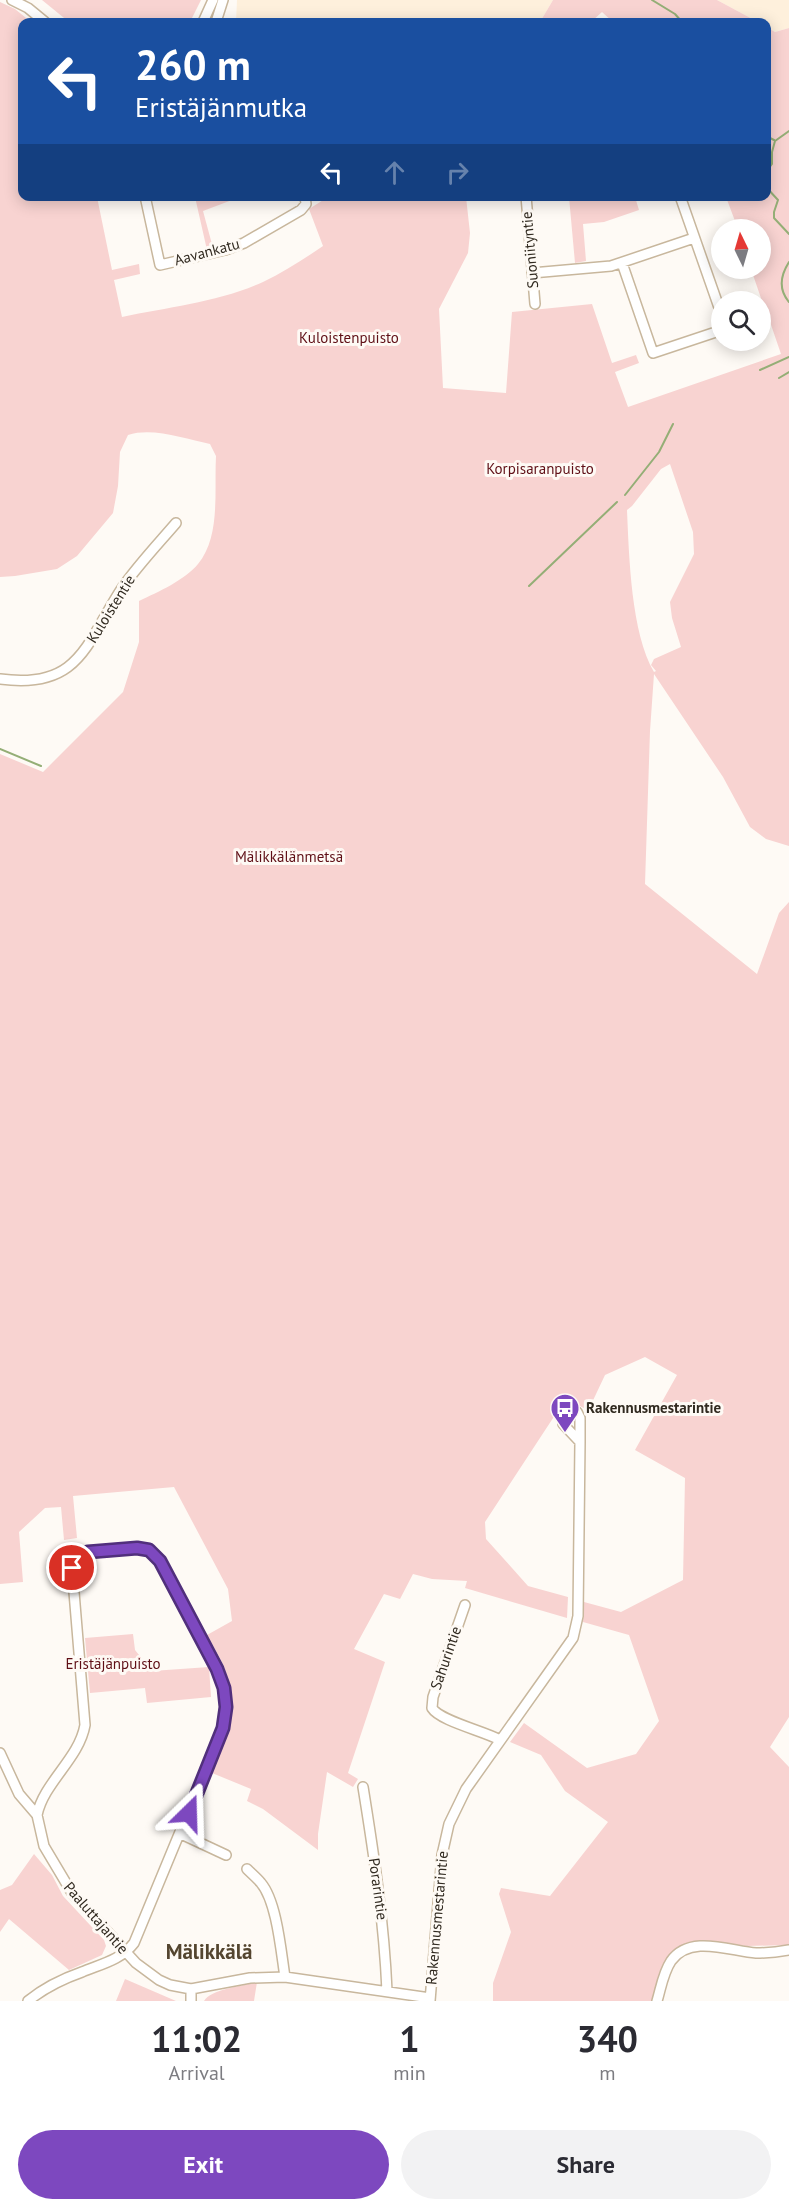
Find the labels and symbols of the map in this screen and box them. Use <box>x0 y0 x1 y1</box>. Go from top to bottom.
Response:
street label: Suoniityntie <box>517 211 542 289</box>
north arrow <box>711 219 771 279</box>
street label: Aavankatu <box>172 234 242 269</box>
park label: Kuloistenpuisto <box>299 328 399 347</box>
park label: Korpisaranpuisto <box>486 459 594 478</box>
street label: Kuloistentie <box>82 571 139 646</box>
park label: Mälikkälänmetsä <box>235 847 343 866</box>
bus stop icon: Rakennusmestarintie <box>549 1392 581 1434</box>
place label: Rakennusmestarintie <box>586 1398 721 1417</box>
pin <box>46 1542 97 1593</box>
street label: Sahurintie <box>426 1624 465 1692</box>
park label: Eristäjänpuisto <box>65 1654 161 1673</box>
position arrow <box>157 1781 221 1845</box>
street label: Rakennusmestarintie <box>421 1850 452 1986</box>
street label: Porarintie <box>365 1857 392 1921</box>
street label: Paaluttajantie <box>60 1878 133 1958</box>
district label: Mälikkälä <box>166 1938 252 1965</box>

